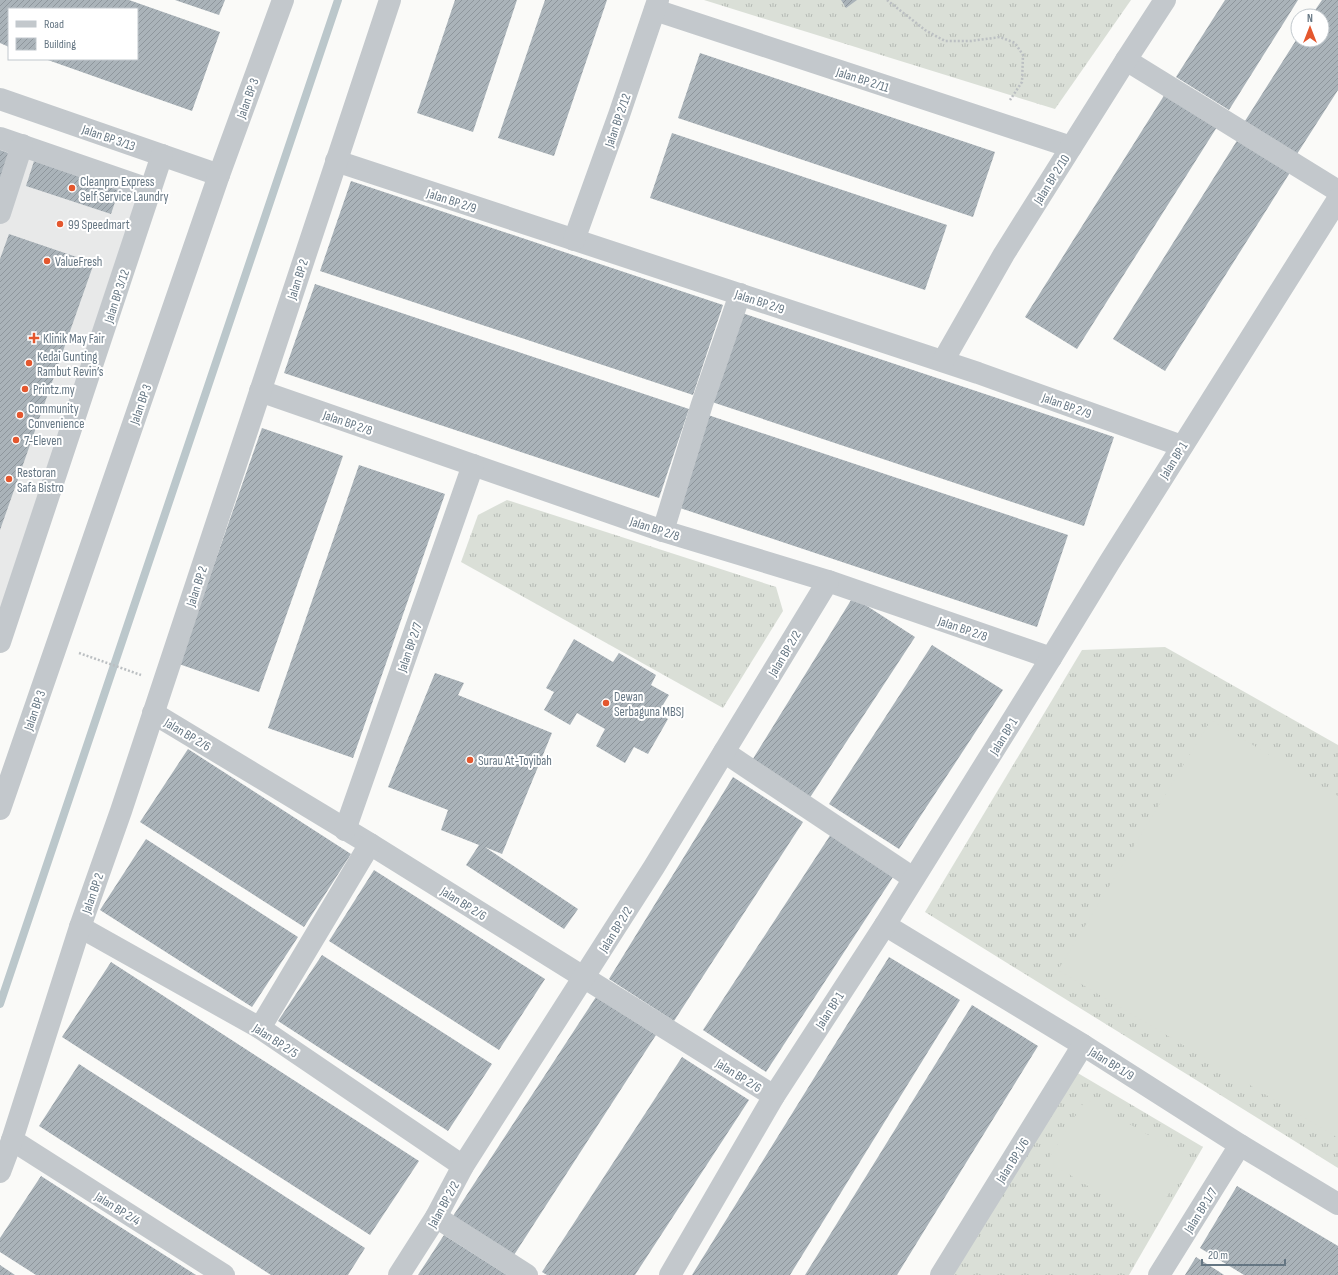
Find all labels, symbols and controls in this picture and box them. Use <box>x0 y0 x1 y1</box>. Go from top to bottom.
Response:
legend <box>8 8 138 60</box>
north arrow <box>1290 8 1330 48</box>
text: N <box>1307 12 1313 25</box>
text: Road <box>44 17 64 32</box>
text: Building <box>44 37 76 52</box>
street label: Jalan BP 2/11 <box>833 64 892 96</box>
street label: Jalan BP 3 <box>233 76 263 122</box>
street label: Jalan BP 2/12 <box>601 91 635 150</box>
street label: Jalan BP 3/13 <box>79 121 137 155</box>
street label: Jalan BP 2/10 <box>1030 151 1074 208</box>
place label: Cleanpro Express Self Service Laundry <box>80 174 169 205</box>
marker: Cleanpro Express Self Service Laundry <box>67 183 77 193</box>
street label: Jalan BP 2/9 <box>424 185 479 217</box>
place label: 99 Speedmart <box>68 217 130 233</box>
marker: 99 Speedmart <box>55 219 65 229</box>
place label: ValueFresh <box>55 254 102 270</box>
marker: ValueFresh <box>42 256 52 266</box>
street label: Jalan BP 2 <box>284 257 312 302</box>
street label: Jalan BP 3/12 <box>100 268 133 326</box>
street label: Jalan BP 2/9 <box>732 286 787 318</box>
place label: Klinik May Fair <box>43 331 105 347</box>
marker: Klinik May Fair <box>28 332 40 344</box>
place label: Kedai Gunting Rambut Revin’s <box>37 349 104 380</box>
marker: Kedai Gunting Rambut Revin’s <box>24 358 34 368</box>
place label: Printz.my <box>33 382 75 398</box>
street label: Jalan BP 3 <box>126 382 155 428</box>
marker: Printz.my <box>20 384 30 394</box>
street label: Jalan BP 2/9 <box>1039 389 1094 422</box>
place label: Community Convenience <box>28 401 84 432</box>
street label: Jalan BP 2/8 <box>320 407 375 439</box>
marker: Community Convenience <box>15 410 25 420</box>
place label: 7-Eleven <box>24 433 62 449</box>
marker: 7-Eleven <box>11 435 21 445</box>
street label: Jalan BP 1 <box>1156 439 1192 483</box>
place label: Restoran Safa Bistro <box>17 465 64 496</box>
marker: Restoran Safa Bistro <box>4 474 14 484</box>
street label: Jalan BP 2/8 <box>627 513 682 545</box>
street label: Jalan BP 2 <box>183 564 211 609</box>
street label: Jalan BP 2/8 <box>935 613 990 645</box>
street label: Jalan BP 2/7 <box>394 620 426 675</box>
street label: Jalan BP 2/2 <box>764 628 805 680</box>
street label: Jalan BP 3 <box>20 688 49 734</box>
place label: Dewan Serbaguna MBSJ <box>614 689 684 720</box>
marker: Dewan Serbaguna MBSJ <box>601 698 611 708</box>
street label: Jalan BP 2/6 <box>161 714 214 755</box>
street label: Jalan BP 1 <box>986 715 1022 759</box>
place label: Surau At-Toyibah <box>478 753 552 769</box>
marker: Surau At-Toyibah <box>465 755 475 765</box>
street label: Jalan BP 2 <box>78 871 107 916</box>
street label: Jalan BP 2/6 <box>437 883 490 924</box>
street label: Jalan BP 2/2 <box>595 904 636 956</box>
street label: Jalan BP 1 <box>812 989 848 1033</box>
street label: Jalan BP 2/5 <box>249 1020 301 1061</box>
street label: Jalan BP 1/9 <box>1085 1043 1137 1084</box>
street label: Jalan BP 2/6 <box>712 1055 765 1096</box>
street label: Jalan BP 1/6 <box>992 1135 1033 1187</box>
street label: Jalan BP 2/2 <box>424 1178 463 1231</box>
street label: Jalan BP 1/7 <box>1180 1184 1221 1237</box>
street label: Jalan BP 2/4 <box>91 1188 144 1229</box>
scale bar <box>1202 1241 1285 1267</box>
text: 20 m <box>1208 1248 1228 1263</box>

